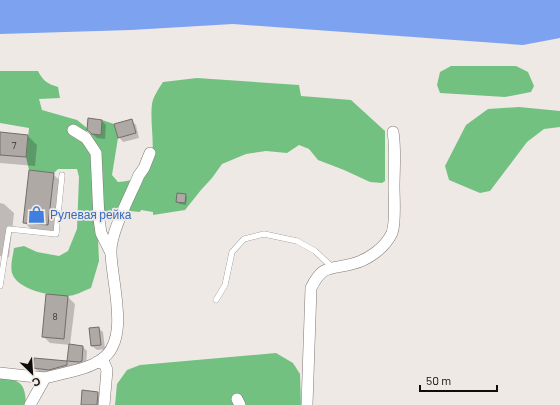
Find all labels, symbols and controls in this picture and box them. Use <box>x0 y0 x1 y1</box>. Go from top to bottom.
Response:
house number: 7 <box>12 139 17 151</box>
shop icon: Рулевая рейка <box>27 204 47 224</box>
place label: Рулевая рейка <box>50 207 132 222</box>
house number: 8 <box>52 310 58 322</box>
north arrow <box>12 353 52 393</box>
scale bar <box>420 367 497 393</box>
text: 50 m <box>426 373 451 387</box>
text: С <box>30 375 43 390</box>

